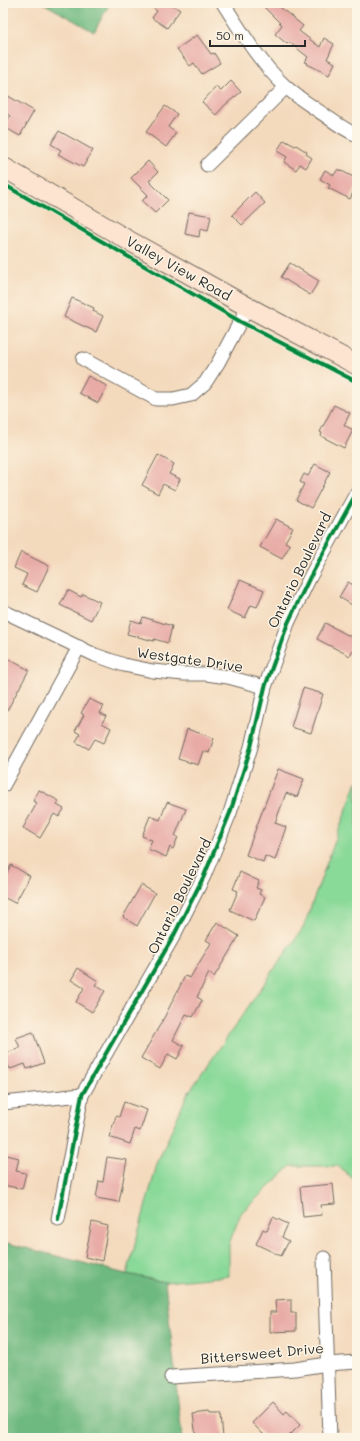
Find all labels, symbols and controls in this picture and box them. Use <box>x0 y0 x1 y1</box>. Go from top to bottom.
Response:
scale bar <box>210 22 305 48</box>
text: 50 m <box>216 27 244 43</box>
street label: Valley View Road <box>123 231 235 305</box>
street label: Ontario Boulevard <box>263 509 335 631</box>
street label: Westgate Drive <box>136 642 244 676</box>
street label: Ontario Boulevard <box>143 835 215 957</box>
street label: Bittersweet Drive <box>200 1338 324 1368</box>

